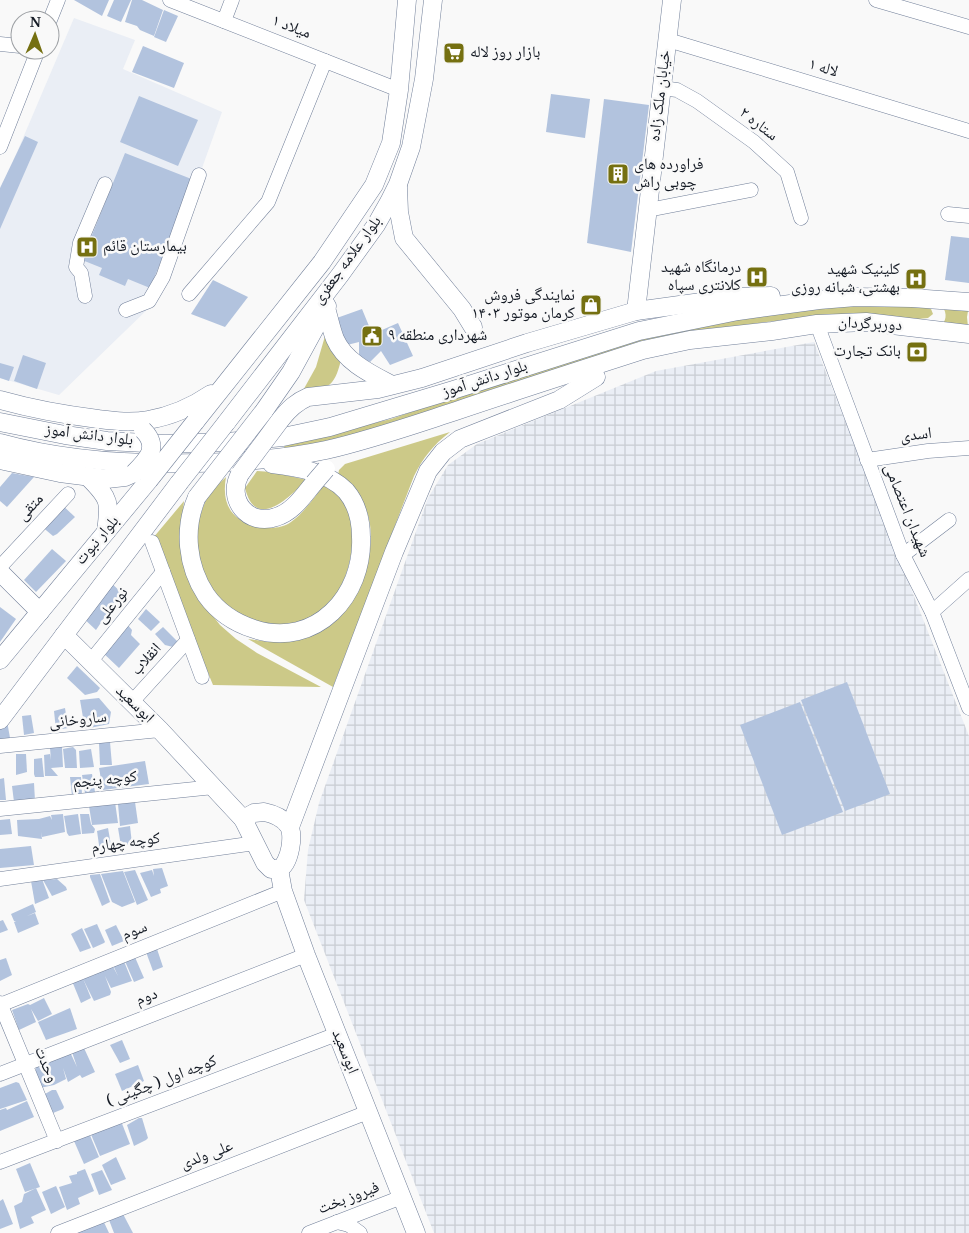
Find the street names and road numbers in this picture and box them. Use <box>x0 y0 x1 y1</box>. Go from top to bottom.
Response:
street label: میلاد ۱ <box>267 8 315 48</box>
street label: خیابان ملک زاده <box>642 49 680 143</box>
street label: لاله ۱ <box>805 52 841 86</box>
street label: ستاره ۲ <box>732 101 784 149</box>
street label: بلوار علامه جعفری <box>306 211 390 311</box>
street label: دوربرگردان <box>837 310 903 340</box>
street label: بلوار دانش آموز <box>438 353 531 407</box>
street label: بلوار دانش آموز <box>42 417 135 455</box>
street label: اسدی <box>899 421 933 451</box>
street label: شهیدان اعتصامی <box>875 460 937 562</box>
street label: متقی <box>11 488 51 528</box>
street label: بلوار نبوت <box>69 510 127 572</box>
street label: نورعلی <box>90 582 136 630</box>
street label: انقلاب <box>125 637 169 683</box>
street label: ابوسعید <box>108 679 160 731</box>
street label: ساروخانی <box>48 705 108 737</box>
street label: کوچه پنجم <box>72 764 139 798</box>
street label: کوچه چهارم <box>90 826 163 862</box>
street label: سوم <box>118 915 152 949</box>
street label: دوم <box>132 981 162 1015</box>
street label: ابوسعید <box>323 1026 365 1078</box>
street label: وحدت <box>25 1043 65 1087</box>
street label: کوچه اول ( چگینی ) <box>103 1048 222 1115</box>
street label: علی ولدی <box>177 1134 237 1178</box>
street label: فیروز بخت <box>314 1175 384 1223</box>

